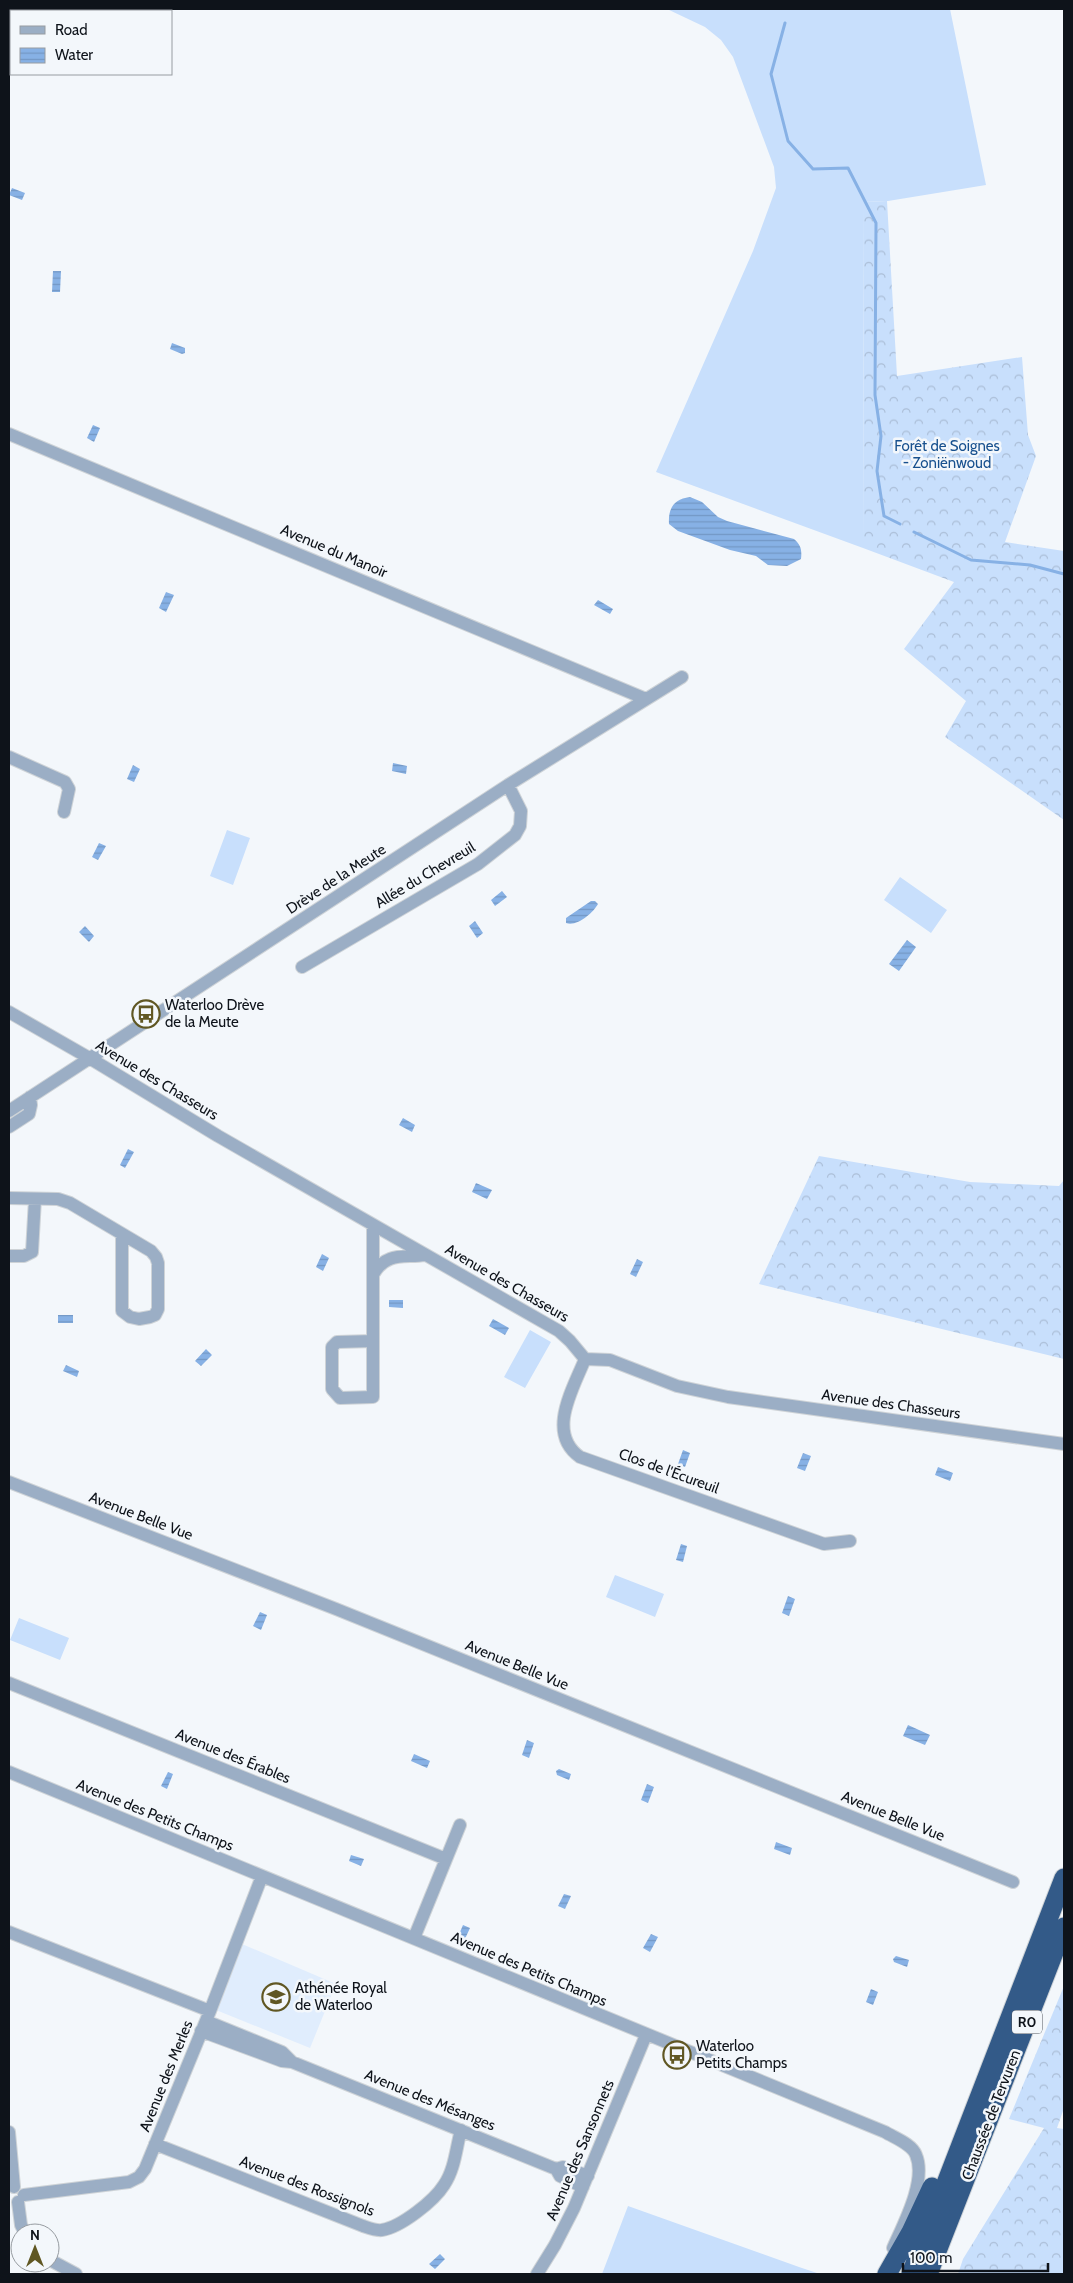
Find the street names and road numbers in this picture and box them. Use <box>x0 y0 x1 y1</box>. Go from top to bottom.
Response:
street label: Avenue du Manoir <box>278 520 390 582</box>
street label: Allée du Chevreuil <box>372 838 479 912</box>
street label: Drève de la Meute <box>283 840 389 918</box>
street label: Avenue des Chasseurs <box>92 1036 222 1124</box>
street label: Avenue des Chasseurs <box>442 1240 572 1326</box>
street label: Avenue des Chasseurs <box>820 1385 962 1423</box>
street label: Clos de l'Écureuil <box>616 1444 722 1498</box>
street label: Avenue Belle Vue <box>87 1488 196 1544</box>
street label: Avenue Belle Vue <box>463 1636 572 1694</box>
street label: Avenue des Érables <box>173 1724 293 1787</box>
street label: Avenue des Petits Champs <box>74 1775 236 1855</box>
street label: Avenue Belle Vue <box>839 1787 948 1845</box>
street label: Avenue des Petits Champs <box>448 1928 610 2010</box>
road number: R0 <box>1012 2010 1042 2034</box>
street label: Avenue des Merles <box>135 2018 197 2134</box>
street label: Chaussée de Tervuren <box>958 2047 1024 2183</box>
street label: Avenue des Mésanges <box>362 2066 498 2134</box>
street label: Avenue des Sansonnets <box>542 2077 618 2223</box>
street label: Avenue des Rossignols <box>237 2152 377 2220</box>

